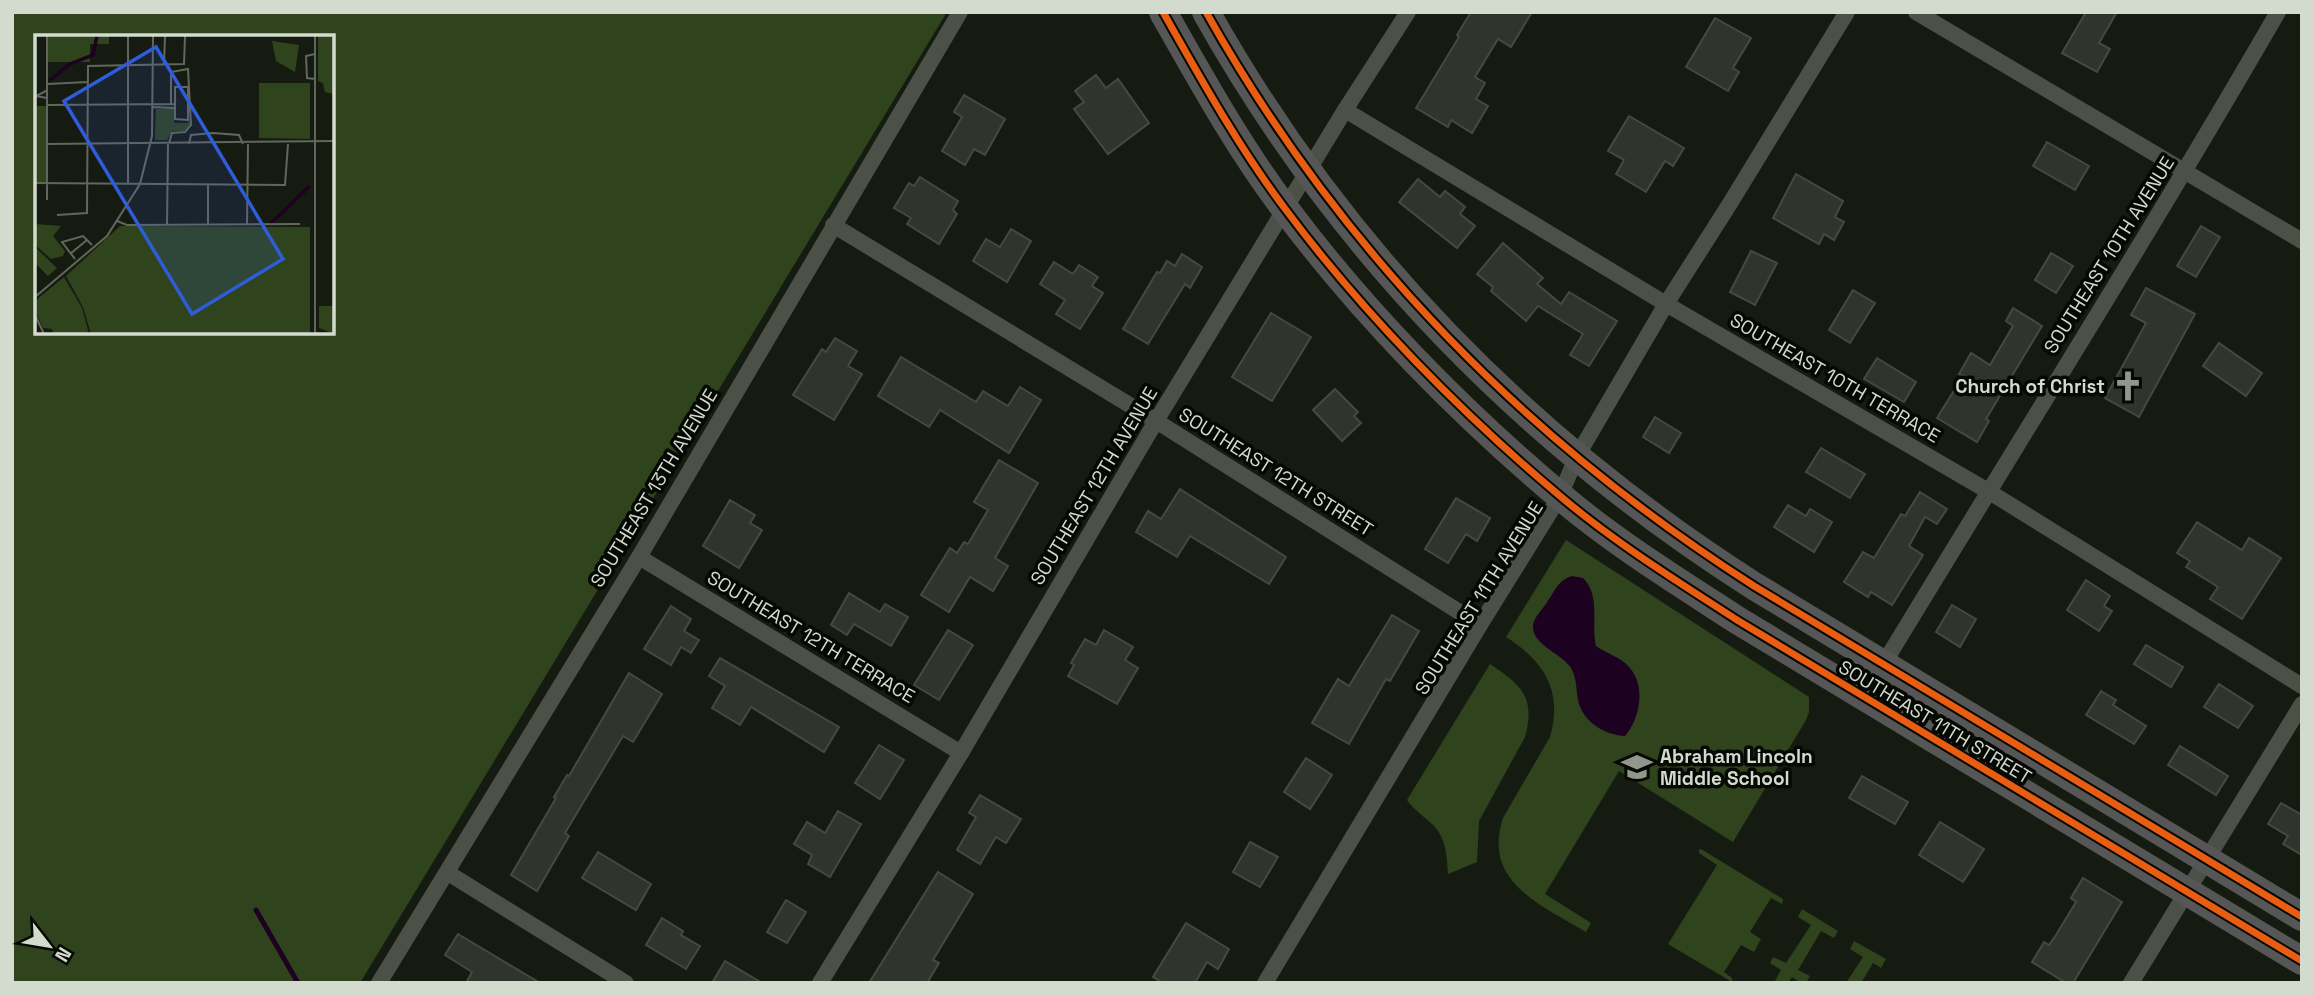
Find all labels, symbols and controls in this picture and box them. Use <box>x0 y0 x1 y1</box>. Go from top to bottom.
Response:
inset map <box>35 35 334 334</box>
street label: SOUTHEAST 10TH AVENUE <box>2038 152 2180 358</box>
street label: SOUTHEAST 10TH TERRACE <box>1725 308 1945 448</box>
church icon: Church of Christ <box>2111 369 2145 403</box>
place label: Church of Christ <box>1955 374 2105 399</box>
street label: SOUTHEAST 12TH AVENUE <box>1025 382 1163 590</box>
street label: SOUTHEAST 13TH AVENUE <box>585 384 723 592</box>
street label: SOUTHEAST 12TH STREET <box>1174 402 1378 542</box>
street label: SOUTHEAST 11TH AVENUE <box>1409 497 1549 699</box>
street label: SOUTHEAST 12TH TERRACE <box>703 565 919 709</box>
street label: SOUTHEAST 11TH STREET <box>1834 654 2036 790</box>
place label: Abraham Lincoln Middle School <box>1660 744 1813 791</box>
school or university icon: Abraham Lincoln Middle School <box>1620 750 1654 784</box>
north arrow <box>14 911 84 981</box>
text: N <box>49 943 77 966</box>

